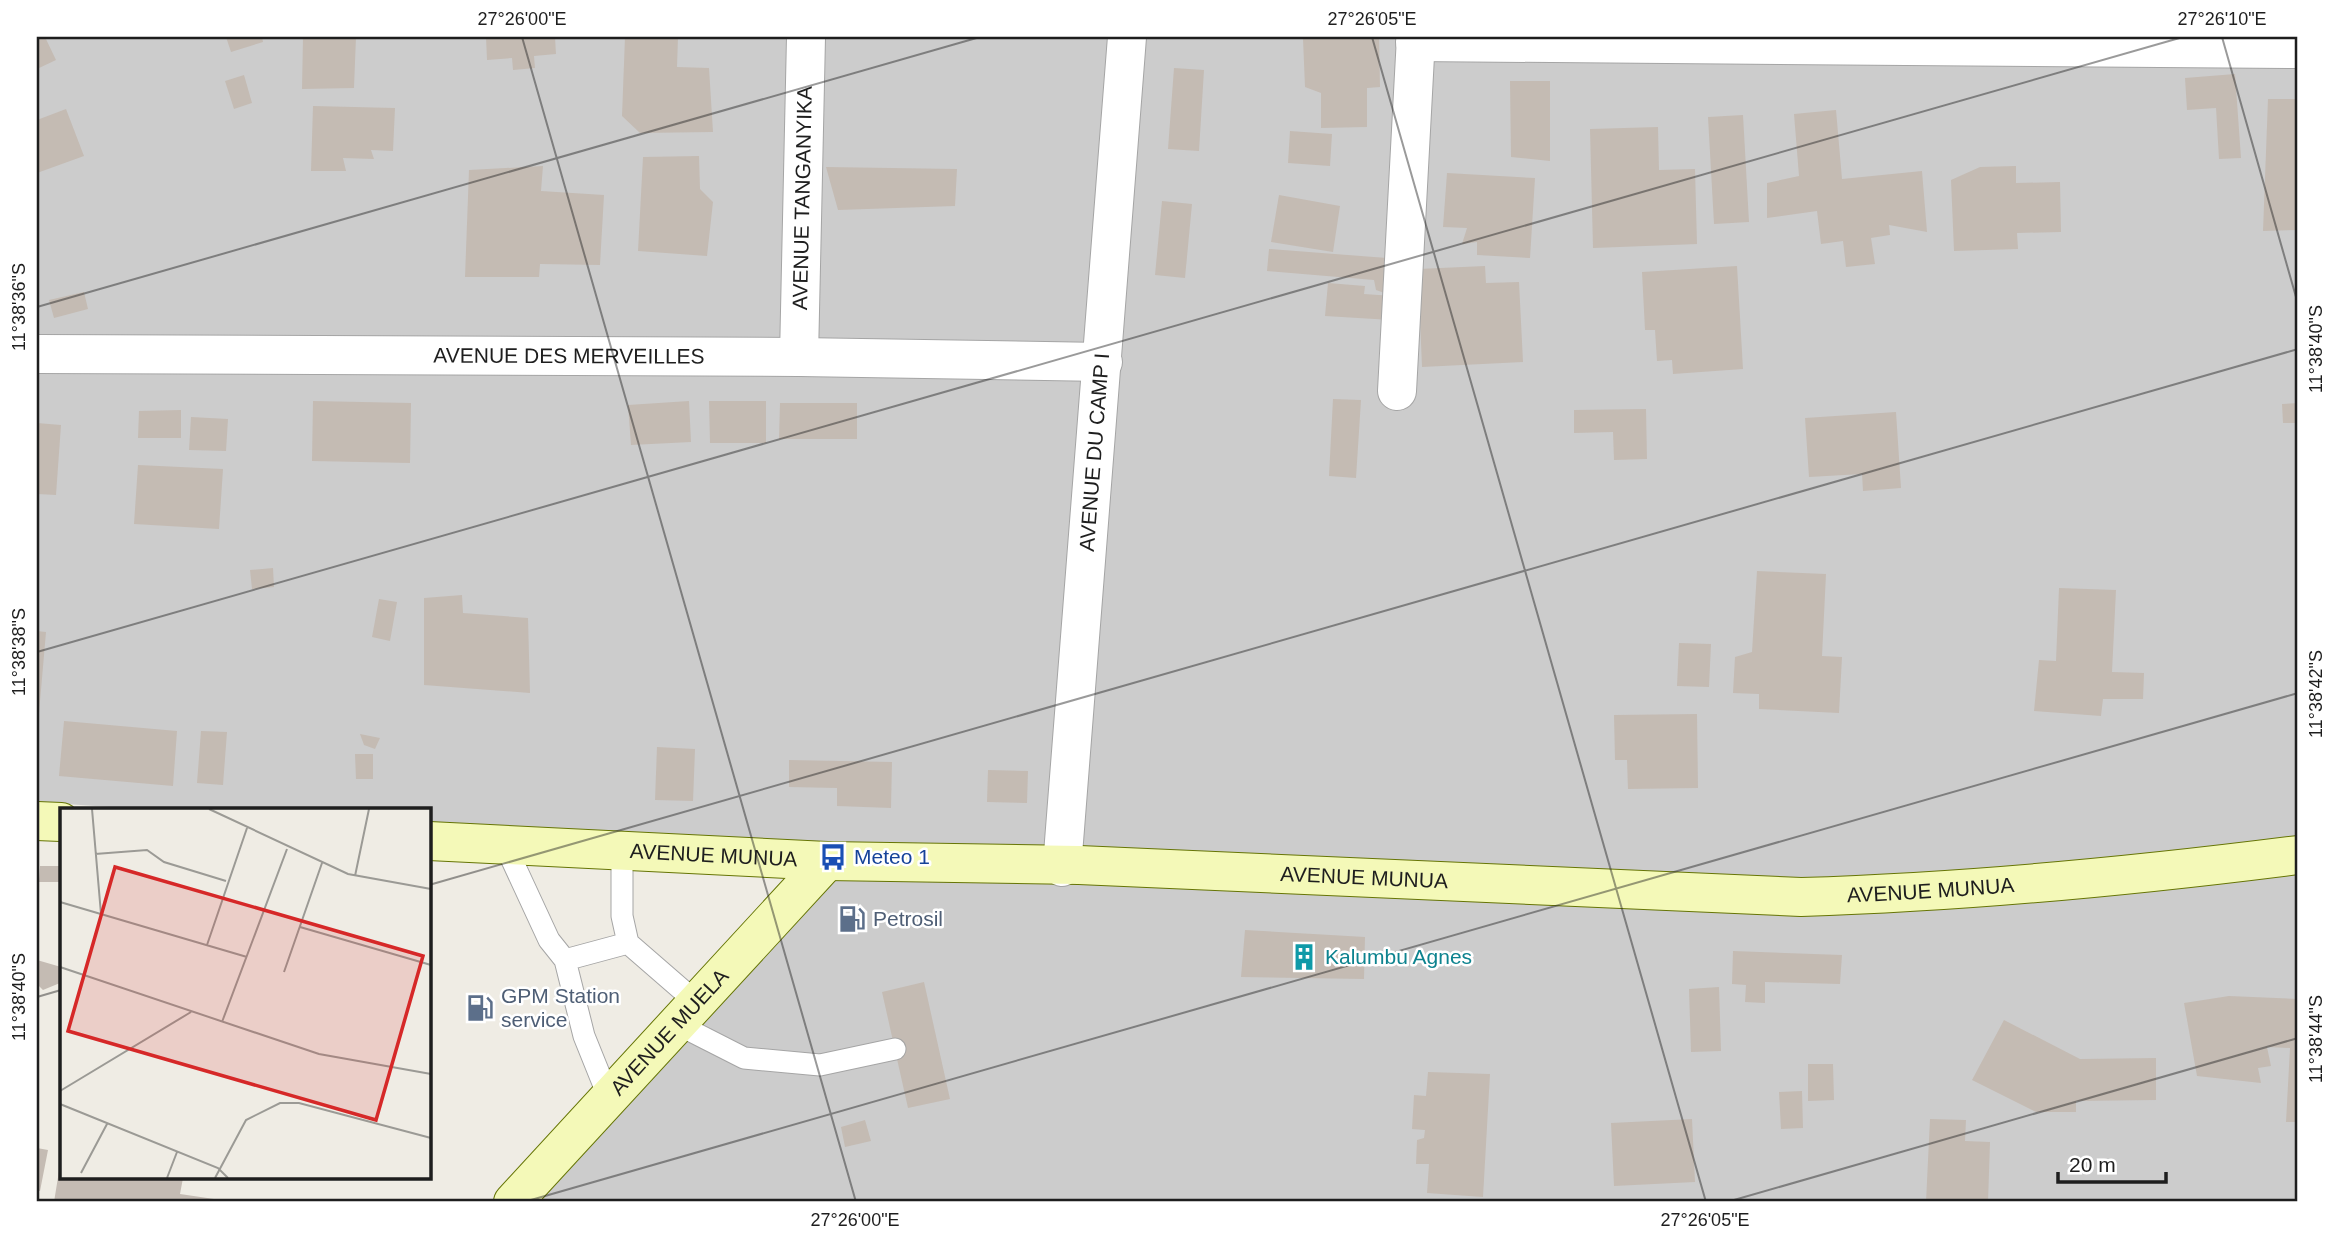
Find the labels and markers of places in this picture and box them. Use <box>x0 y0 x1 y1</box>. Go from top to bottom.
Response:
bus stop icon: Meteo 1 <box>818 842 848 872</box>
place label: Meteo 1 <box>854 845 930 868</box>
fuel station icon: Petrosil <box>837 904 867 934</box>
place label: Petrosil <box>873 907 943 930</box>
building icon: Kalumbu Agnes <box>1289 942 1319 972</box>
place label: Kalumbu Agnes <box>1325 945 1472 968</box>
place label: GPM Station service <box>501 984 620 1031</box>
fuel station icon: GPM Station service <box>465 993 495 1023</box>

